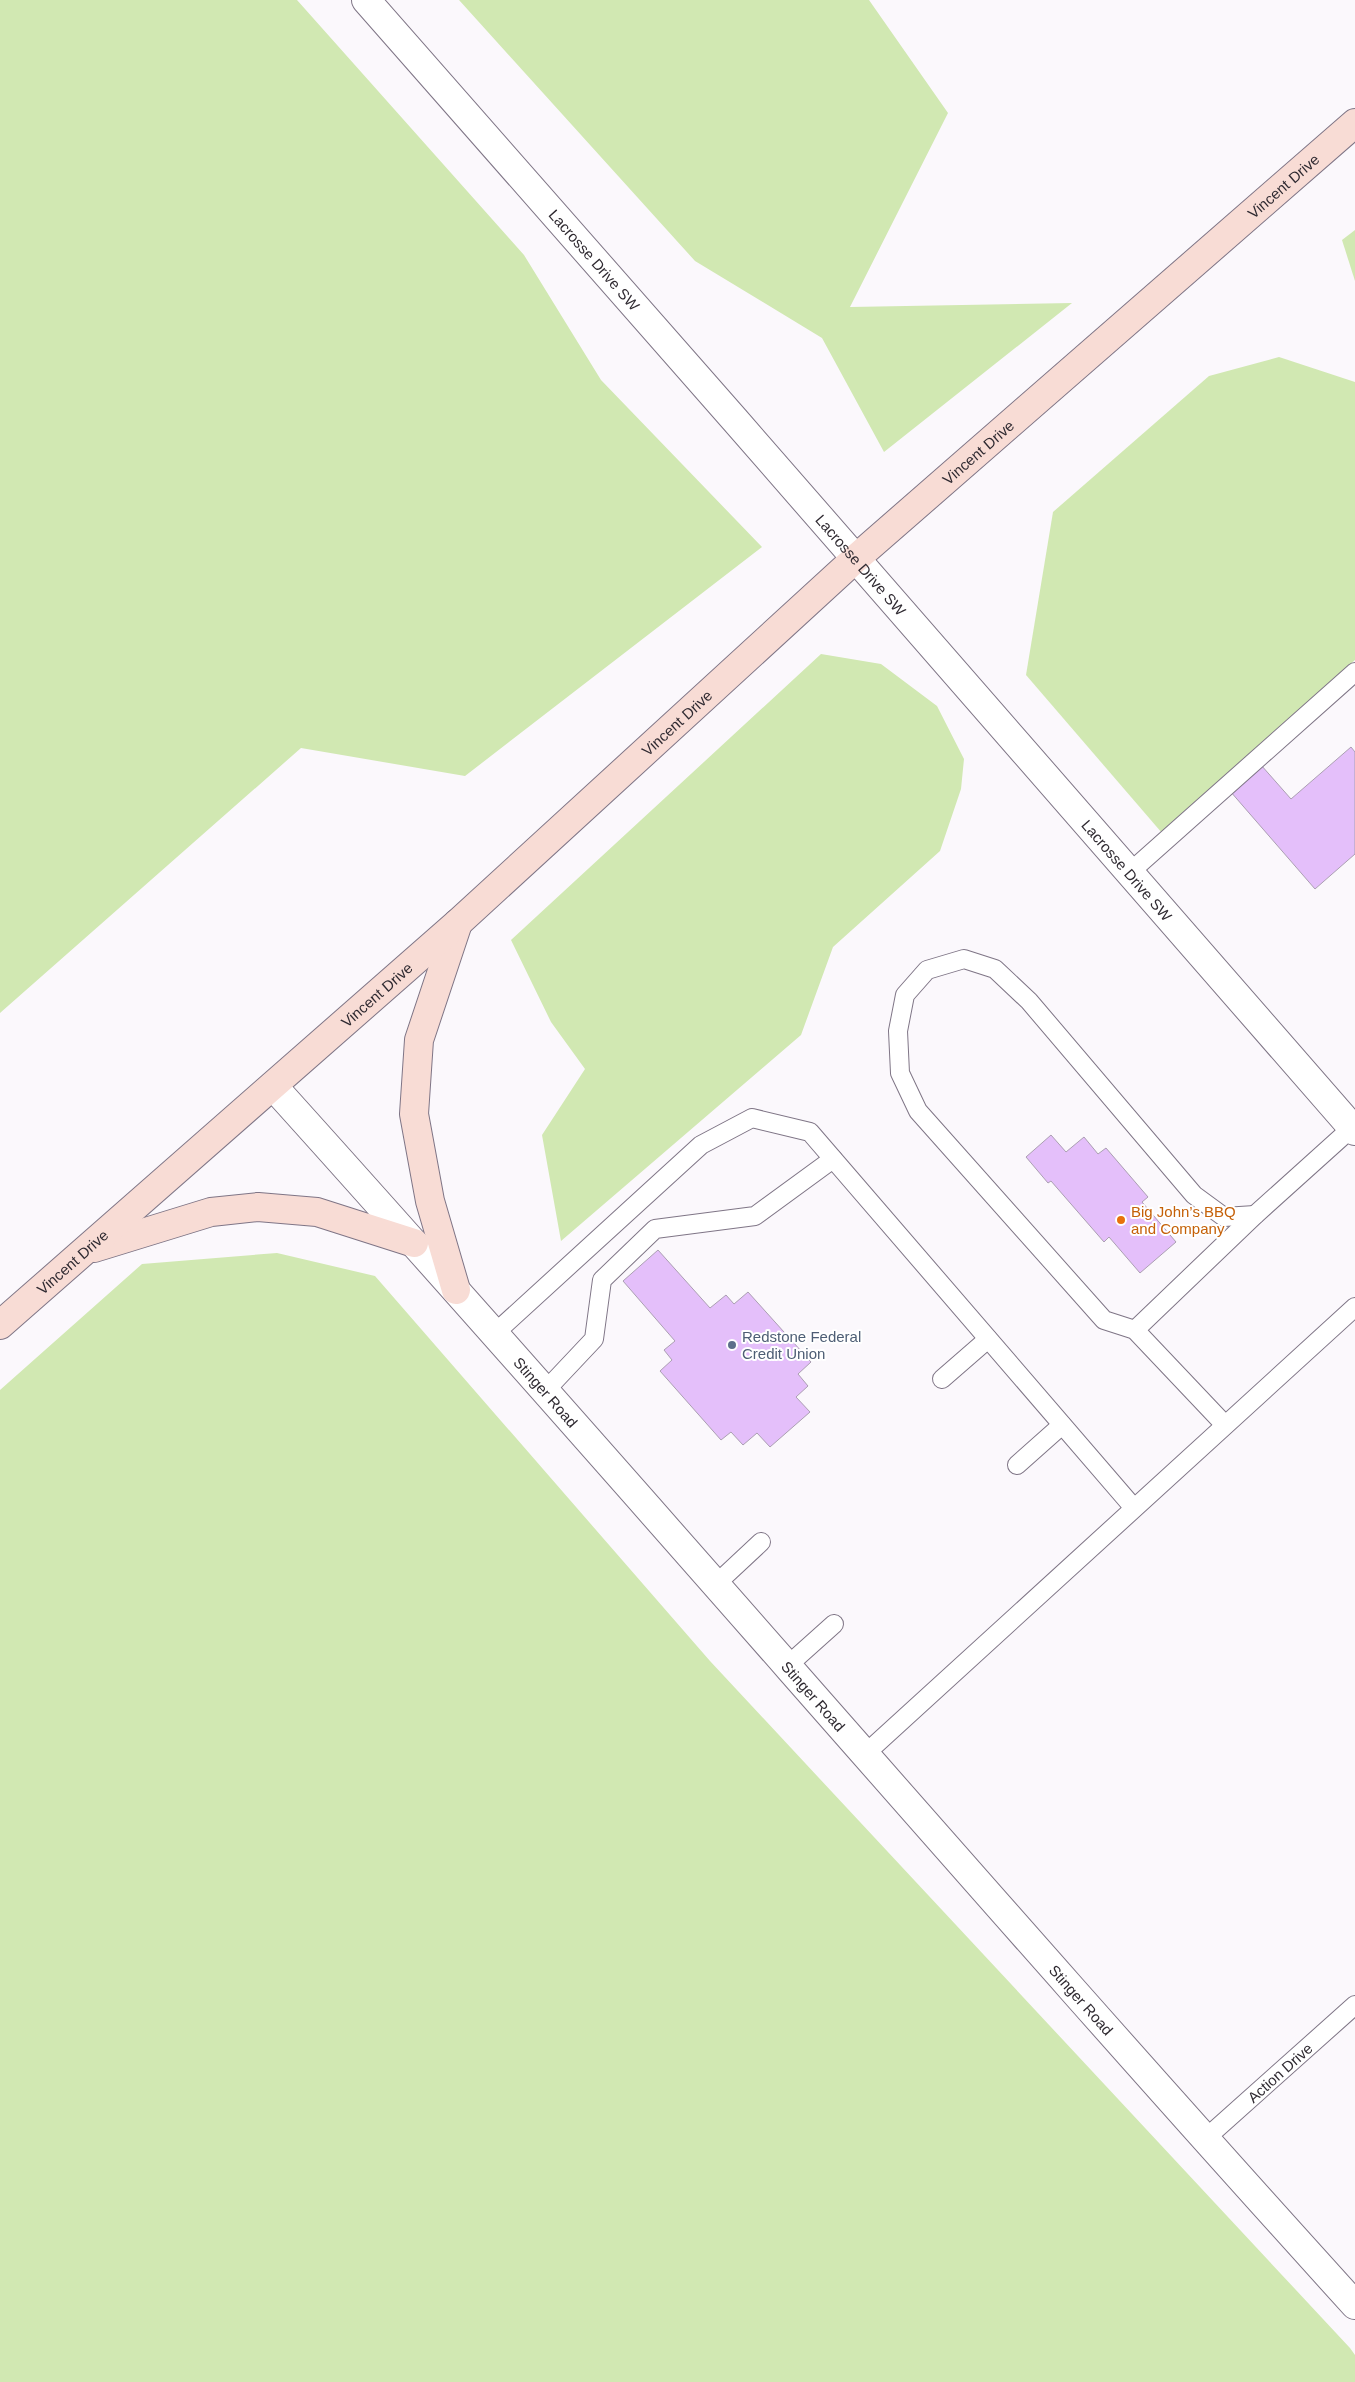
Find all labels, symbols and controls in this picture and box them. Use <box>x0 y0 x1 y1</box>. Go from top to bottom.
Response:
street label: Vincent Drive <box>1244 150 1322 221</box>
street label: Lacrosse Drive SW <box>546 206 644 314</box>
street label: Vincent Drive <box>939 416 1017 488</box>
street label: Lacrosse Drive SW <box>813 511 910 619</box>
street label: Vincent Drive <box>638 686 715 759</box>
street label: Lacrosse Drive SW <box>1079 816 1176 925</box>
street label: Vincent Drive <box>337 959 416 1030</box>
place label: Big John’s BBQ and Company <box>1131 1203 1236 1237</box>
marker: Big John’s BBQ and Company <box>1115 1214 1127 1226</box>
street label: Vincent Drive <box>33 1226 111 1297</box>
place label: Redstone Federal Credit Union <box>742 1328 861 1362</box>
marker: Redstone Federal Credit Union <box>726 1339 738 1351</box>
street label: Stinger Road <box>511 1353 581 1430</box>
street label: Stinger Road <box>778 1657 849 1734</box>
street label: Stinger Road <box>1046 1961 1117 2038</box>
street label: Action Drive <box>1244 2039 1315 2106</box>

